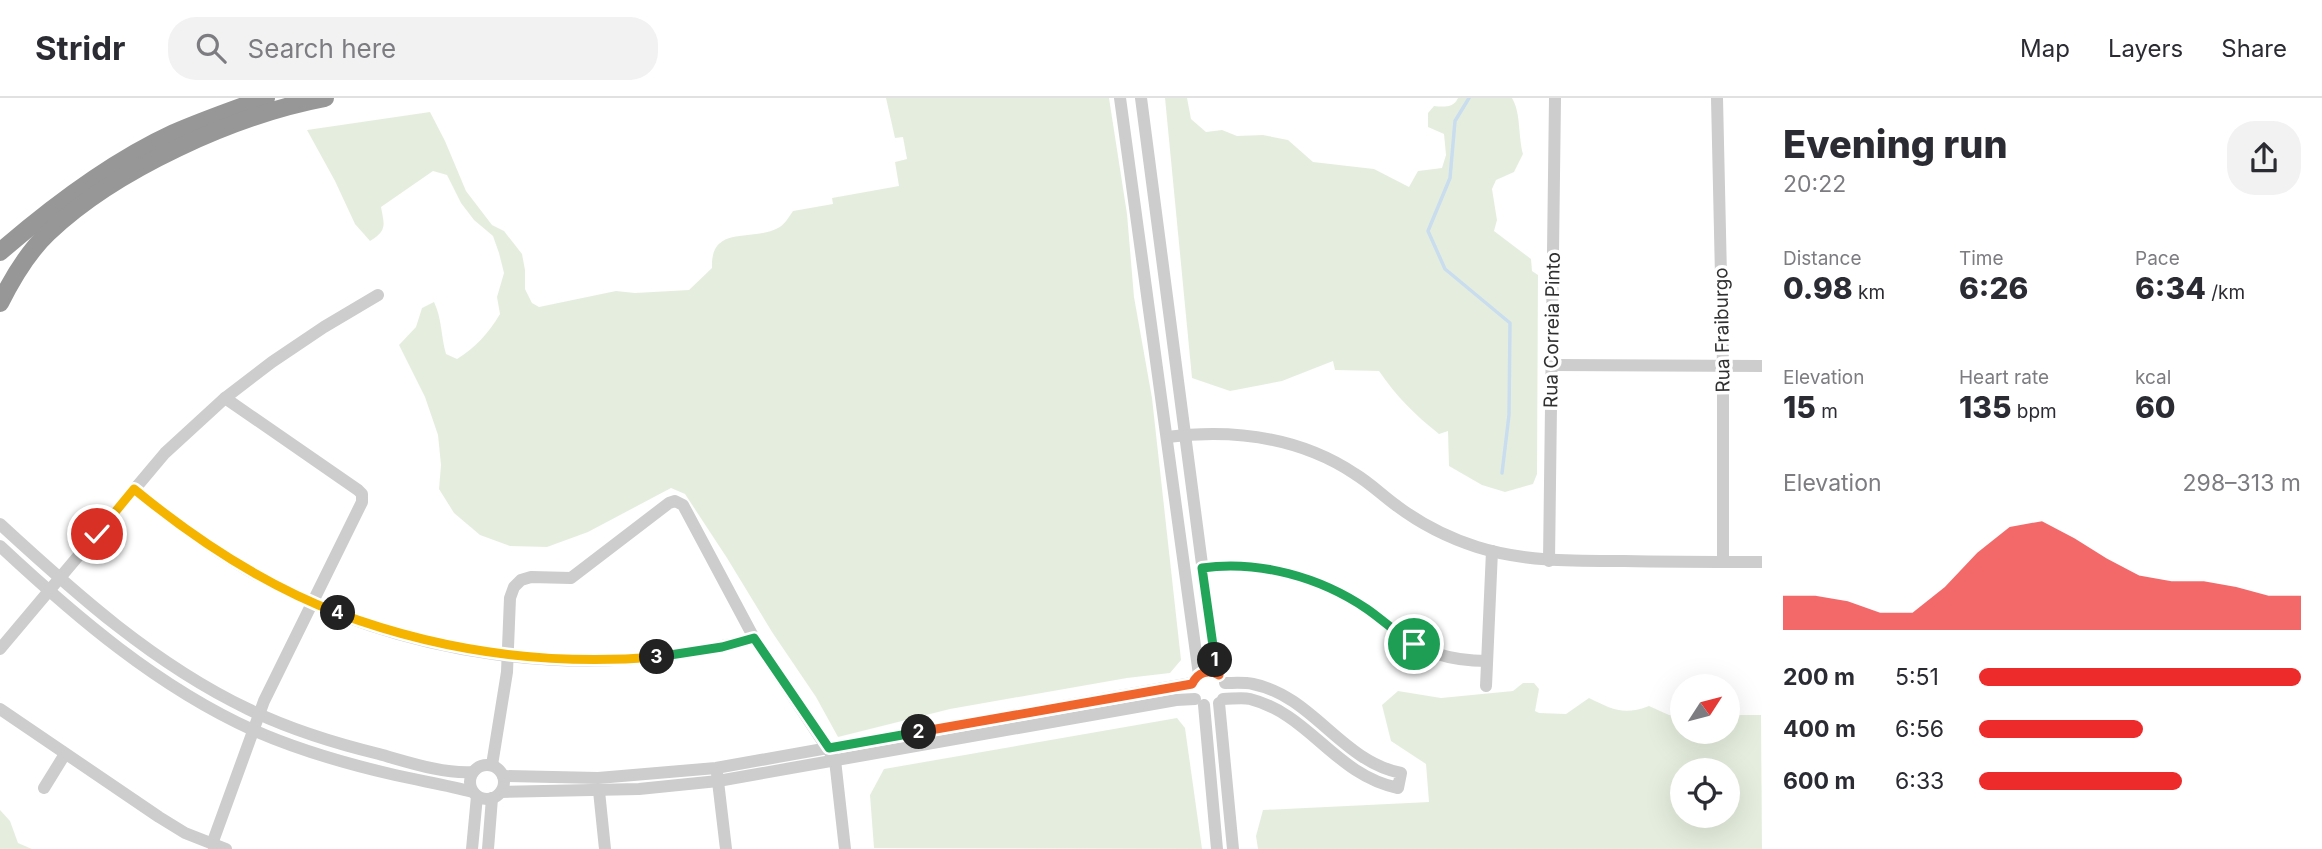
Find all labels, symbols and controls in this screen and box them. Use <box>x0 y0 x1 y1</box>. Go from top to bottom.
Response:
search box <box>168 17 658 80</box>
text: Stridr <box>35 28 126 68</box>
icon: search <box>192 29 230 67</box>
text: Search here <box>248 33 396 64</box>
text: Map <box>2020 34 2070 63</box>
text: Layers <box>2108 34 2183 63</box>
text: Share <box>2221 34 2287 63</box>
text: Evening run <box>1783 121 2008 167</box>
button: share <box>2227 121 2301 195</box>
text: 20:22 <box>1783 170 1846 198</box>
text: Distance <box>1783 247 1861 270</box>
text: Time <box>1959 247 2004 270</box>
text: Pace <box>2135 247 2180 270</box>
street label: Rua Correia Pinto <box>1539 252 1565 408</box>
street label: Rua Fraiburgo <box>1709 267 1735 393</box>
text: 0.98 <box>1783 270 1853 306</box>
text: 6:26 <box>1959 270 2028 306</box>
text: 6:34 <box>2135 270 2206 306</box>
text: km <box>1853 281 1885 304</box>
text: /km <box>2206 281 2245 304</box>
text: Elevation <box>1783 366 1864 389</box>
text: Heart rate <box>1959 366 2049 389</box>
text: kcal <box>2135 366 2171 389</box>
text: 15 <box>1783 389 1816 425</box>
text: 135 <box>1959 389 2012 425</box>
text: 60 <box>2135 389 2176 425</box>
text: m <box>1816 400 1838 423</box>
text: bpm <box>2012 400 2057 423</box>
text: Elevation <box>1783 469 1882 497</box>
text: 298–313 m <box>2183 469 2301 497</box>
pin <box>67 504 127 564</box>
icon: check <box>78 515 116 553</box>
pin: 4 <box>320 596 356 630</box>
text: 4 <box>331 601 344 624</box>
pin <box>1384 614 1444 674</box>
icon: arrive <box>1395 625 1433 663</box>
pin: 3 <box>640 640 674 674</box>
pin: 1 <box>1198 642 1232 678</box>
text: 3 <box>650 645 663 668</box>
text: 1 <box>1210 648 1219 671</box>
text: 200 m <box>1783 663 1855 691</box>
text: 5:51 <box>1895 663 1939 691</box>
north arrow <box>1670 674 1740 744</box>
map controls <box>1670 674 1740 828</box>
pin: 2 <box>902 714 936 750</box>
text: 400 m <box>1783 715 1856 743</box>
text: 6:56 <box>1895 715 1944 743</box>
text: 2 <box>913 720 924 743</box>
button: locate <box>1670 758 1740 828</box>
text: 600 m <box>1783 767 1855 795</box>
text: 6:33 <box>1895 767 1944 795</box>

